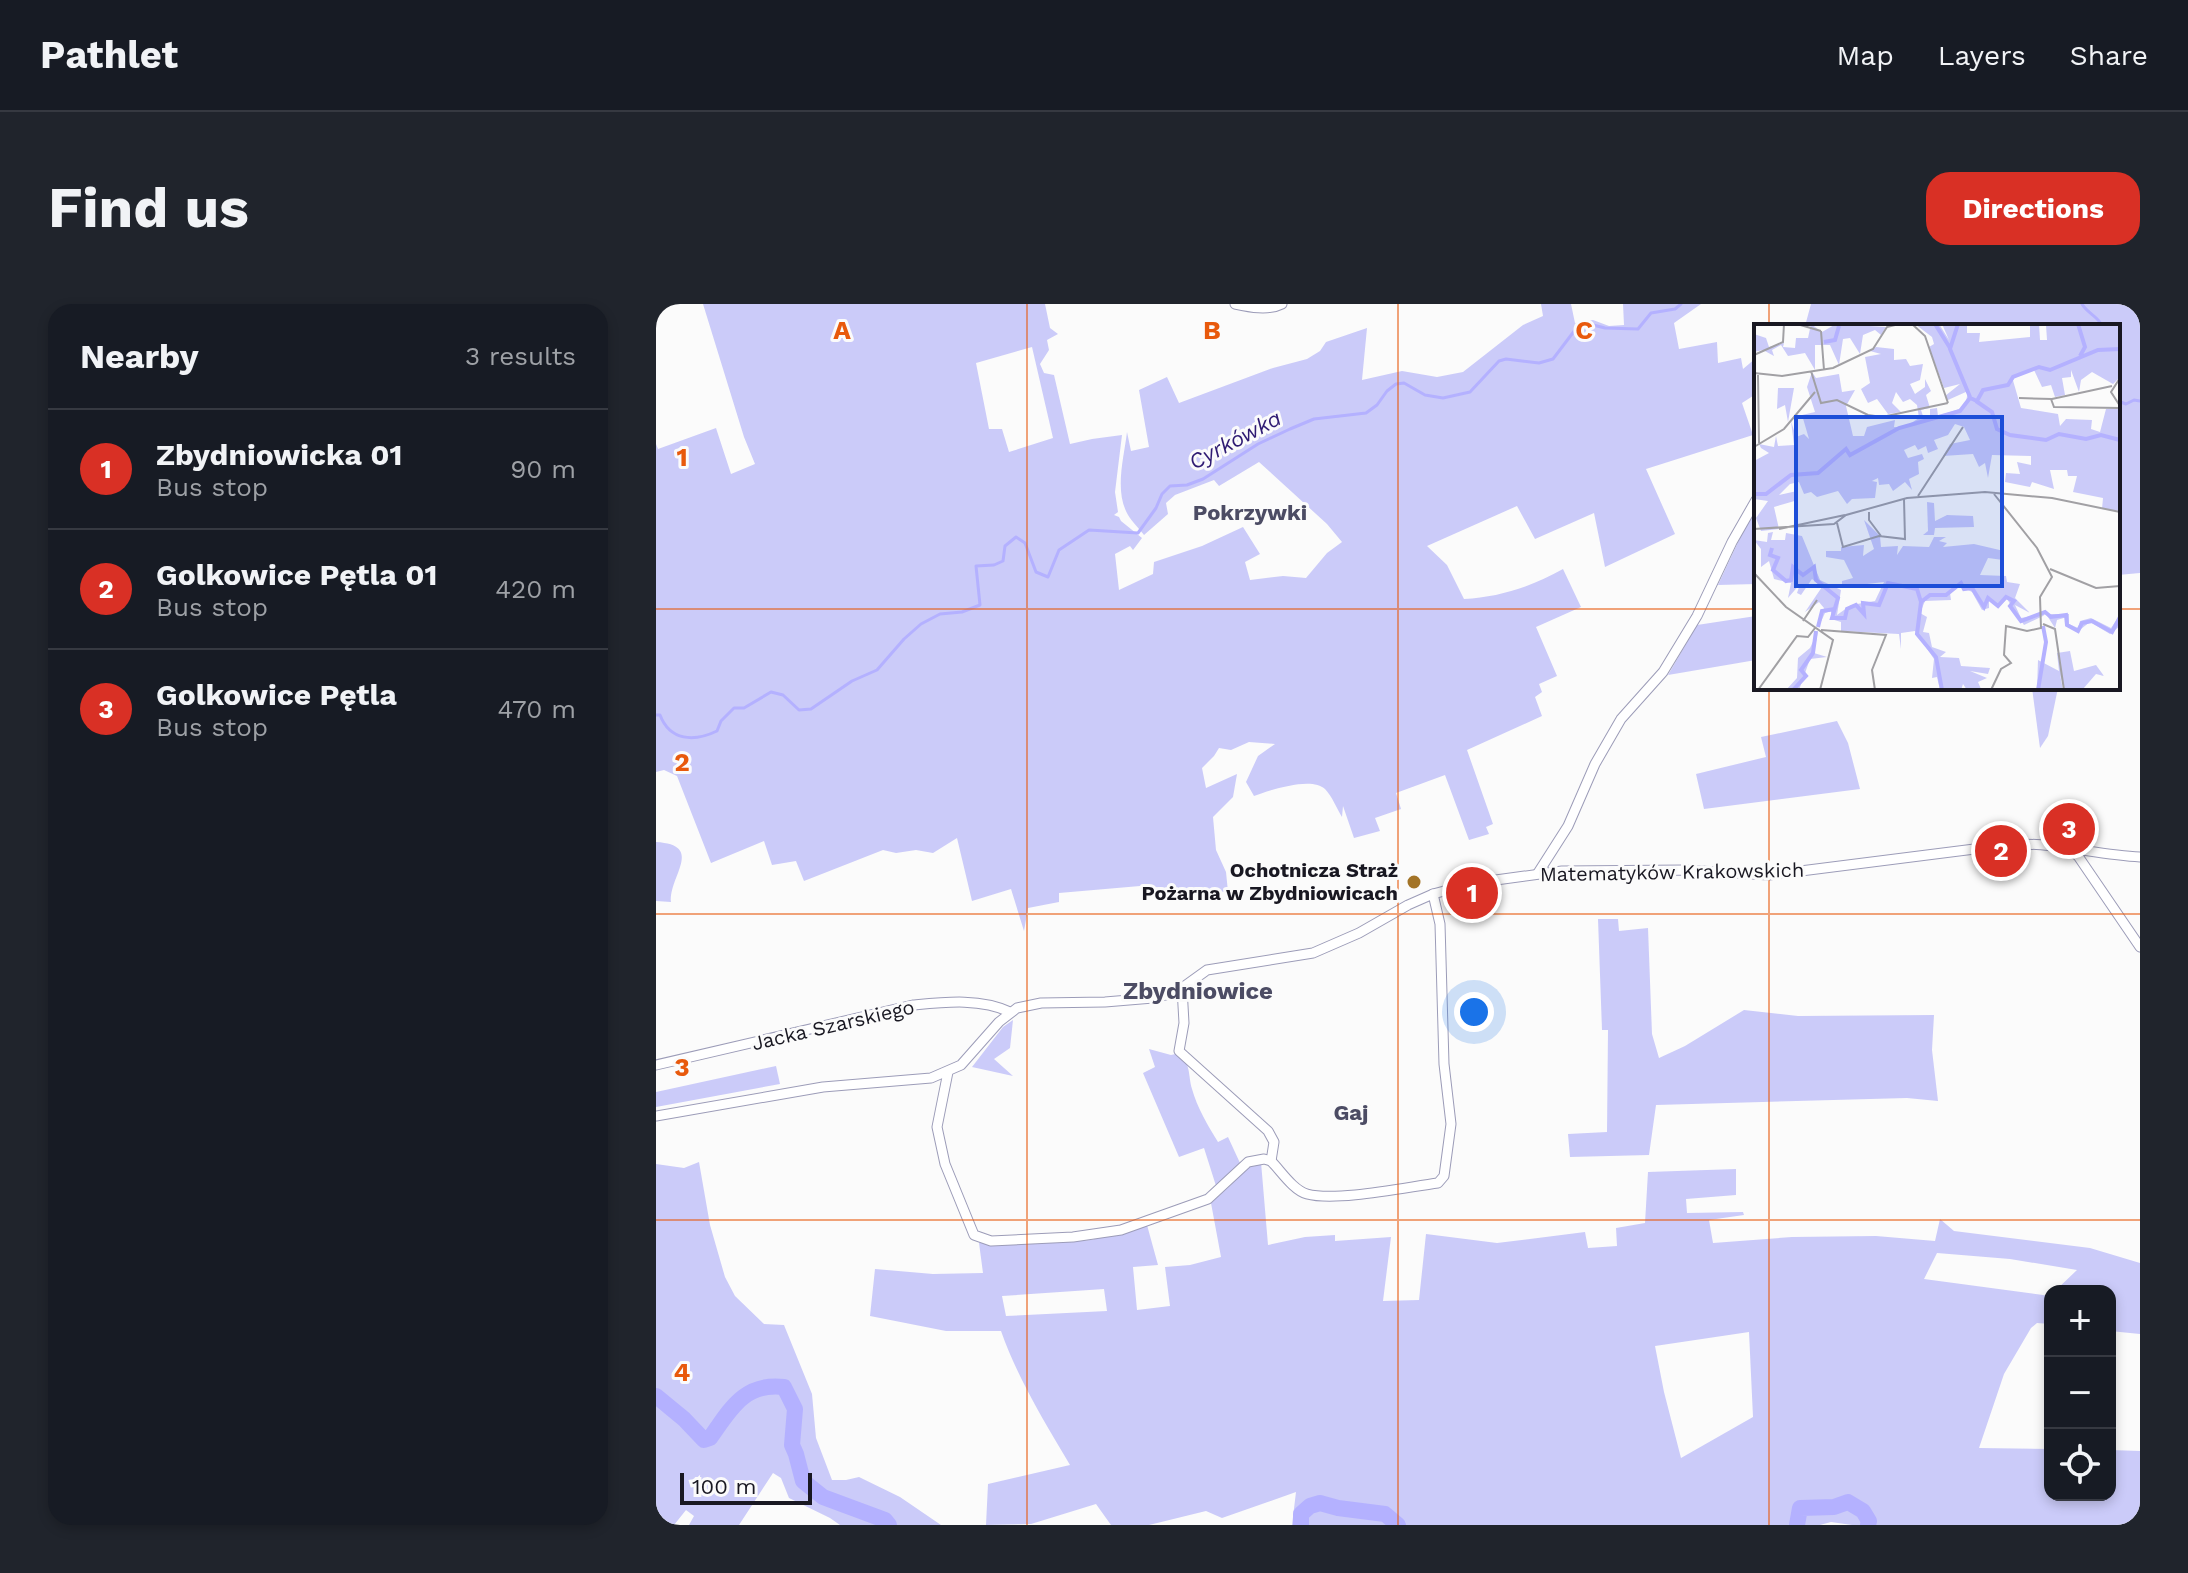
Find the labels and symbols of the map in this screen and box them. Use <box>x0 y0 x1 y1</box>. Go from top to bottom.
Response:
text: A <box>833 315 851 345</box>
text: B <box>1203 315 1221 345</box>
text: C <box>1575 315 1593 345</box>
inset map <box>1754 324 2120 690</box>
water label: Cyrkówka <box>1185 405 1285 475</box>
text: 1 <box>676 442 688 472</box>
district label: Pokrzywki <box>1193 500 1307 525</box>
text: 2 <box>674 747 690 777</box>
pin: 3 <box>2043 799 2095 859</box>
pin: 2 <box>1975 821 2027 881</box>
place label: Ochotnicza Straż Pożarna w Zbydniowicach <box>1141 858 1398 905</box>
street label: Matematyków Krakowskich <box>1540 858 1804 886</box>
pin: 1 <box>1446 863 1498 923</box>
marker: Ochotnicza Straż Pożarna w Zbydniowicach <box>1405 873 1423 891</box>
district label: Zbydniowice <box>1123 977 1273 1005</box>
your location <box>1454 992 1494 1032</box>
street label: Jacka Szarskiego <box>749 995 917 1055</box>
text: 3 <box>674 1052 690 1082</box>
district label: Gaj <box>1333 1100 1369 1125</box>
text: 4 <box>674 1357 691 1387</box>
scale bar <box>680 1469 812 1505</box>

